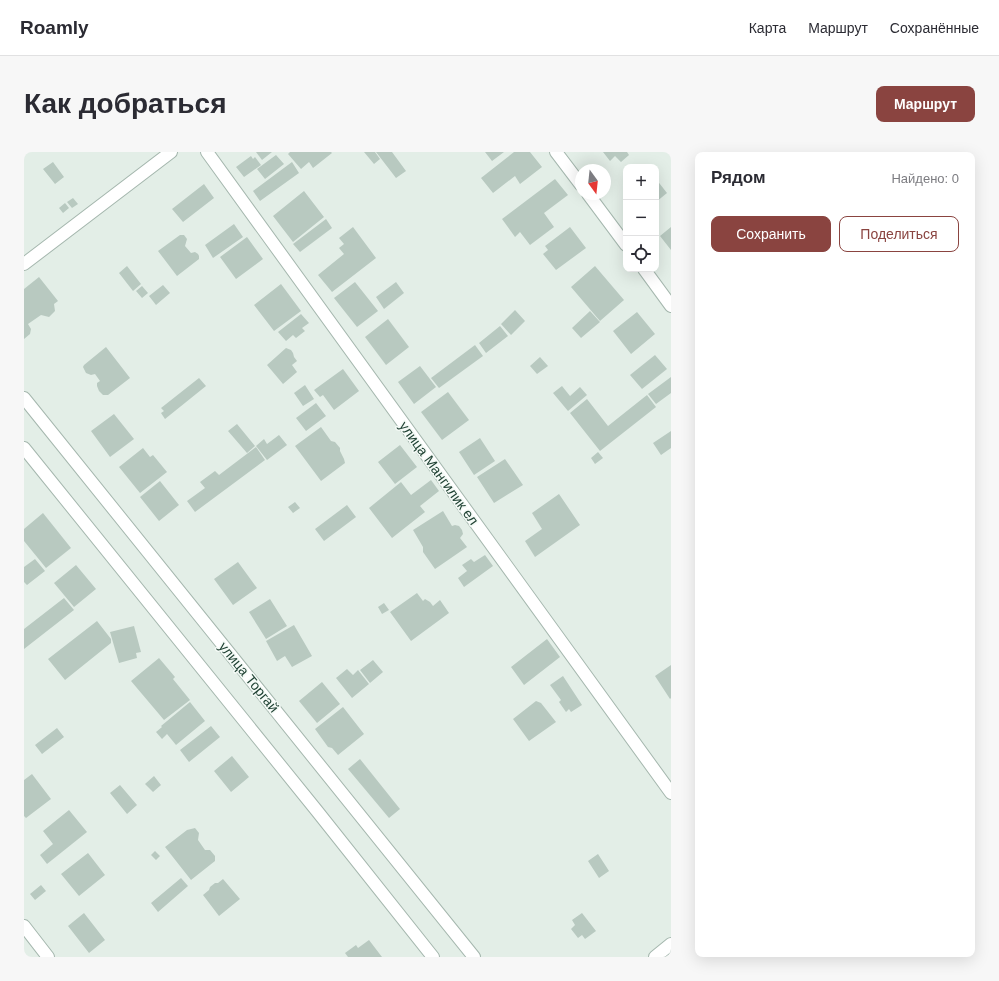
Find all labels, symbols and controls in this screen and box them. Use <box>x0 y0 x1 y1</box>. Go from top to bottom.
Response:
text: Roamly <box>20 17 89 38</box>
text: Карта <box>749 20 786 36</box>
text: Маршрут <box>808 20 868 36</box>
text: Сохранённые <box>890 20 979 36</box>
button: Маршрут <box>876 86 975 122</box>
text: Как добраться <box>24 88 226 119</box>
north arrow <box>575 164 611 200</box>
map controls <box>623 164 659 272</box>
button: + <box>623 164 659 200</box>
text: Рядом <box>711 168 766 187</box>
text: Найдено: 0 <box>891 171 959 186</box>
button: − <box>623 200 659 236</box>
button: Сохранить <box>711 216 831 252</box>
button: Поделиться <box>839 216 959 252</box>
button: locate <box>623 236 659 272</box>
street label: улица Мангилик ел <box>396 418 482 528</box>
street label: улица Торгай <box>216 639 282 715</box>

